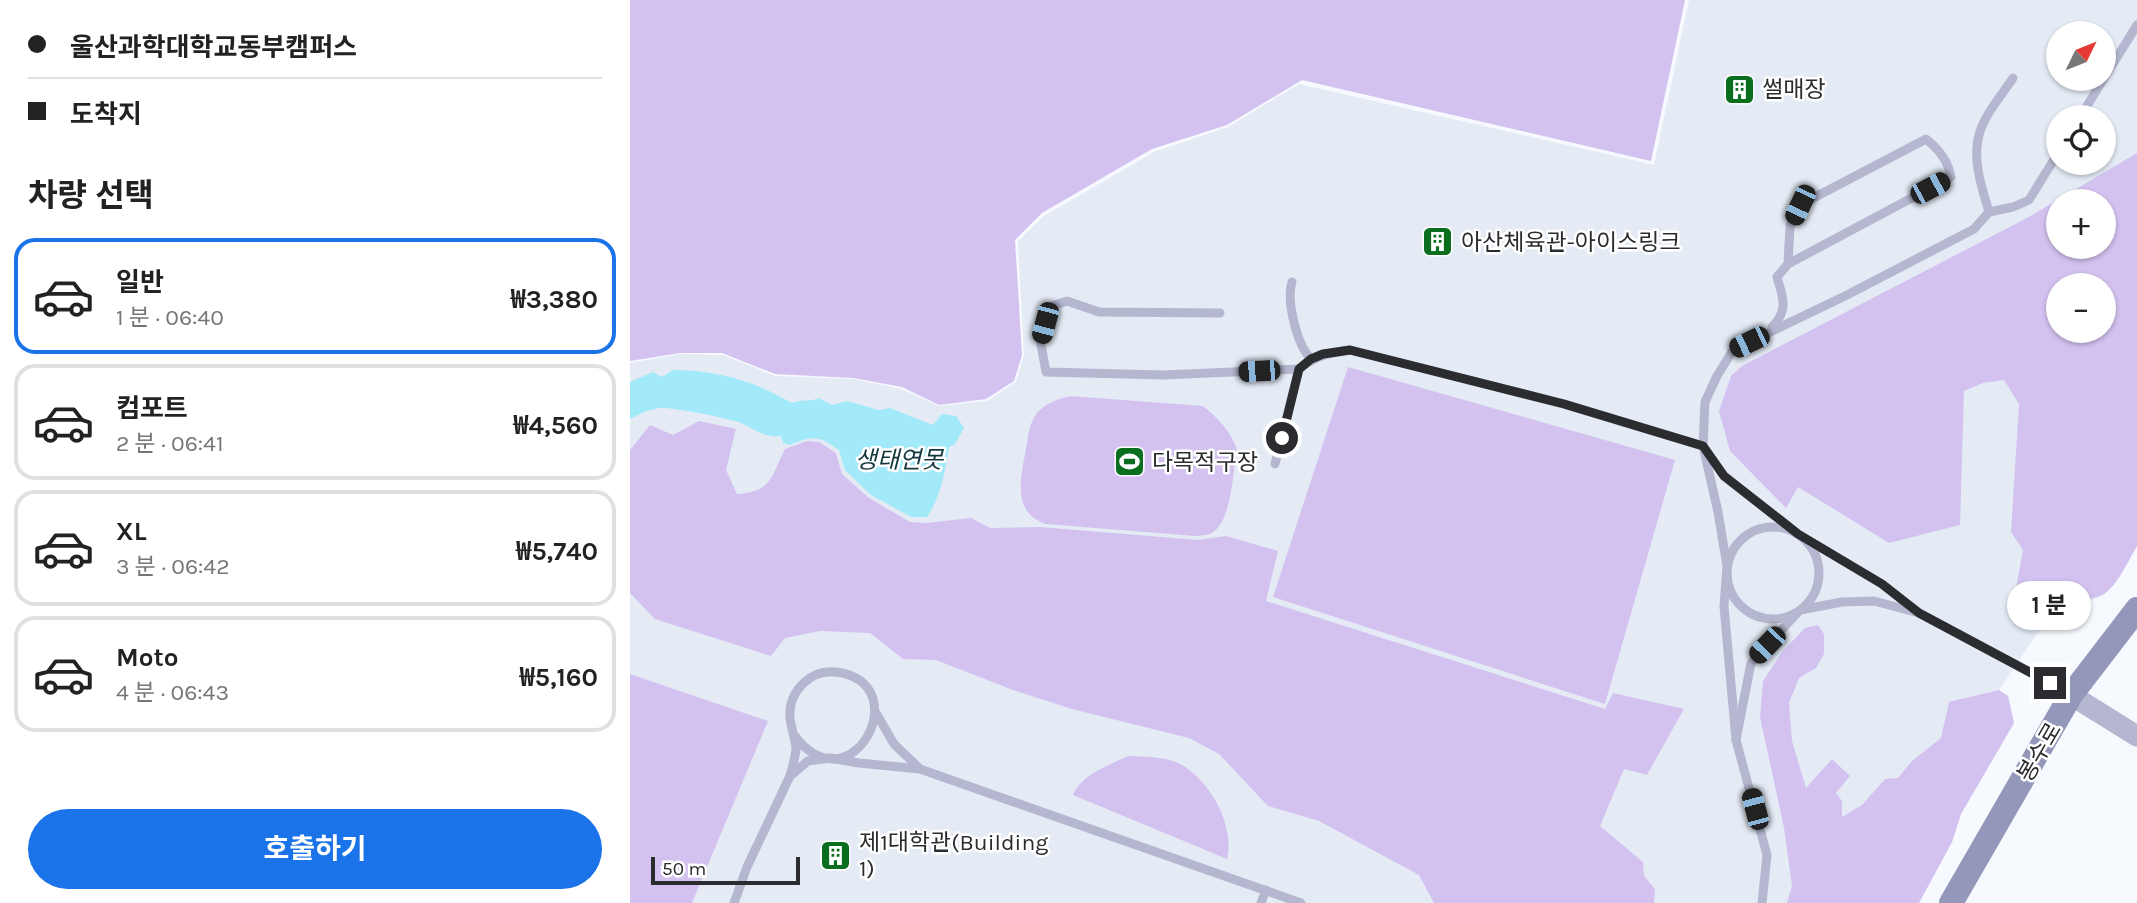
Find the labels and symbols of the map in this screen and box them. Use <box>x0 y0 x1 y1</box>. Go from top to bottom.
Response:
north arrow <box>2046 21 2116 91</box>
building icon: 썰매장 <box>1722 72 1756 106</box>
place label: 썰매장 <box>1762 76 1825 103</box>
car <box>1907 169 1954 207</box>
car <box>1782 182 1819 228</box>
building icon: 아산체육관-아이스링크 <box>1421 225 1455 259</box>
place label: 아산체육관-아이스링크 <box>1461 229 1681 256</box>
car <box>1030 300 1061 346</box>
car <box>1726 323 1773 361</box>
car <box>1238 359 1281 383</box>
route start <box>1266 422 1298 454</box>
sports icon: 다목적구장 <box>1112 445 1146 479</box>
water label: 생태연못 <box>855 446 945 474</box>
place label: 다목적구장 <box>1152 449 1258 476</box>
callout: 1 분 <box>2008 582 2092 630</box>
car <box>1745 623 1790 667</box>
route end <box>2034 667 2066 699</box>
street label: 봉수로 <box>2012 718 2067 786</box>
car <box>1740 786 1771 832</box>
place label: 제1대학관(Building 1) <box>859 829 1048 882</box>
building icon: 제1대학관(Building 1) <box>819 838 853 872</box>
scale bar <box>651 854 800 886</box>

